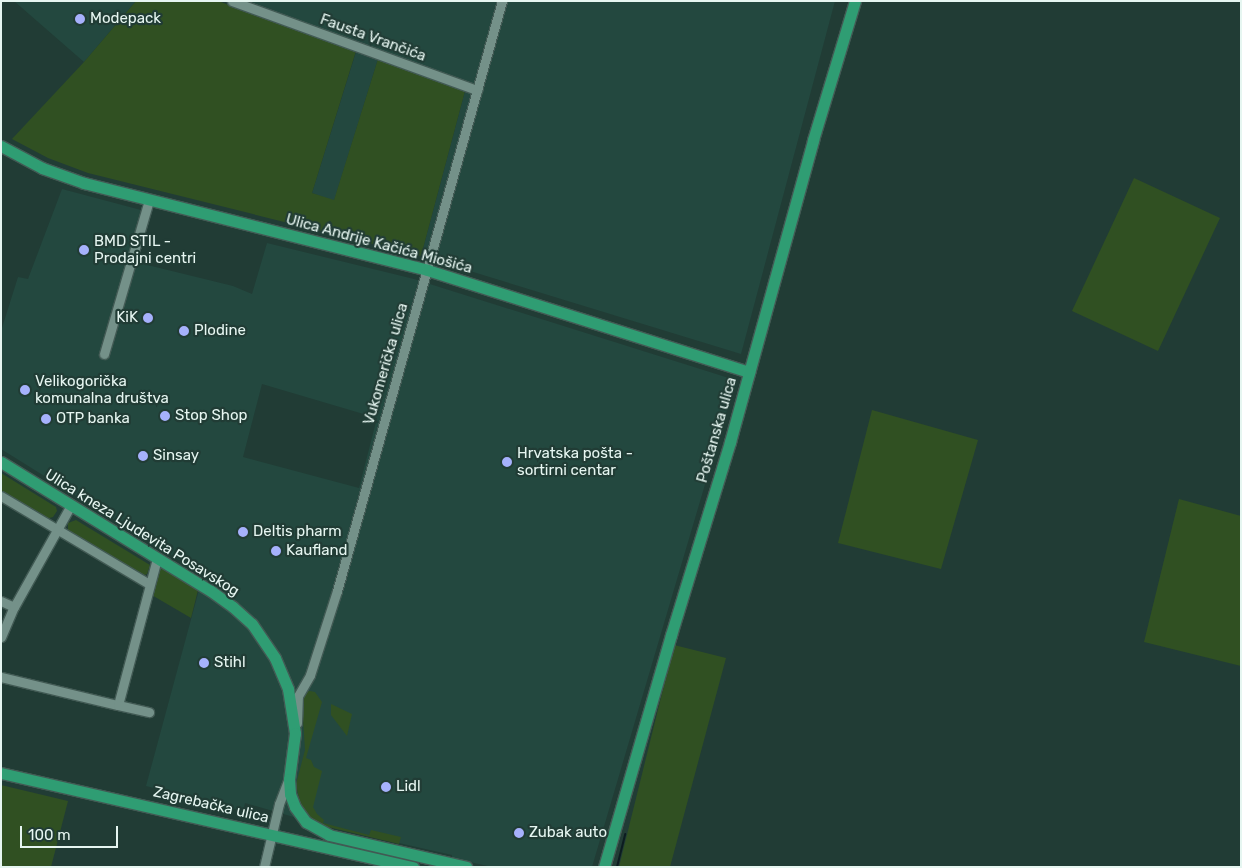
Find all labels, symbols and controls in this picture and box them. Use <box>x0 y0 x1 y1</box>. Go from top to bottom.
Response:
place label: Modepack <box>90 10 161 28</box>
street label: Fausta Vrančića <box>317 10 429 66</box>
marker: Modepack <box>74 13 86 25</box>
street label: Ulica Andrije Kačića Miošića <box>284 210 474 278</box>
place label: BMD STIL - Prodajni centri <box>94 232 196 267</box>
marker: BMD STIL - Prodajni centri <box>78 244 90 256</box>
street label: Vukomerička ulica <box>360 301 412 427</box>
place label: KiK <box>116 309 138 327</box>
marker: KiK <box>142 312 154 324</box>
place label: Plodine <box>194 322 246 340</box>
marker: Plodine <box>178 325 190 337</box>
place label: Velikogorička komunalna društva <box>35 372 169 407</box>
street label: Poštanska ulica <box>693 375 741 485</box>
marker: Velikogorička komunalna društva <box>19 384 31 396</box>
place label: Stop Shop <box>175 407 247 425</box>
place label: OTP banka <box>56 410 130 428</box>
marker: Stop Shop <box>159 410 171 422</box>
marker: OTP banka <box>40 413 52 425</box>
place label: Hrvatska pošta - sortirni centar <box>517 444 633 479</box>
place label: Sinsay <box>153 447 199 465</box>
marker: Sinsay <box>137 450 149 462</box>
marker: Hrvatska pošta - sortirni centar <box>501 456 513 468</box>
street label: Ulica kneza Ljudevita Posavskog <box>42 466 242 600</box>
place label: Deltis pharm <box>253 523 342 541</box>
marker: Deltis pharm <box>237 526 249 538</box>
place label: Kaufland <box>286 542 348 560</box>
marker: Kaufland <box>270 545 282 557</box>
place label: Stihl <box>214 654 246 672</box>
marker: Stihl <box>198 657 210 669</box>
place label: Lidl <box>396 778 421 796</box>
marker: Lidl <box>380 781 392 793</box>
street label: Zagrebačka ulica <box>151 783 271 827</box>
scale bar <box>22 816 120 848</box>
place label: Zubak auto <box>529 824 607 842</box>
text: 100 m <box>28 826 70 844</box>
marker: Zubak auto <box>513 827 525 839</box>

